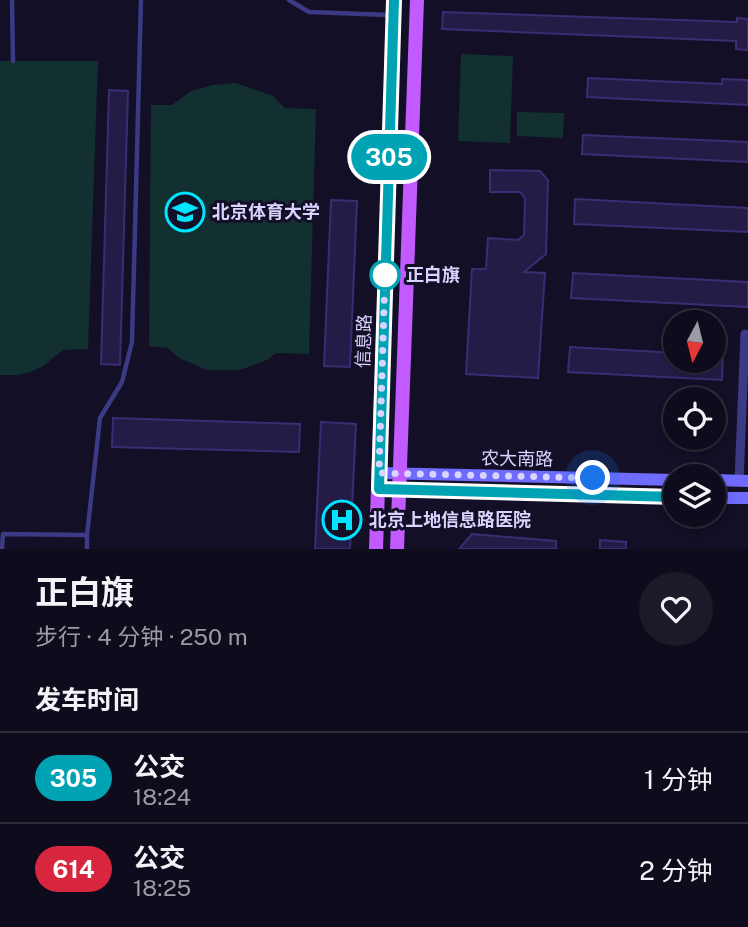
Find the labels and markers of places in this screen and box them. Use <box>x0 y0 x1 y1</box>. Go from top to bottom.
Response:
school or university icon: 北京体育大学 <box>164 191 206 233</box>
place label: 北京体育大学 <box>212 201 320 222</box>
marker: 正白旗 <box>370 260 400 290</box>
place label: 正白旗 <box>406 264 460 285</box>
hospital icon: 北京上地信息路医院 <box>321 499 363 541</box>
place label: 北京上地信息路医院 <box>369 509 531 530</box>

